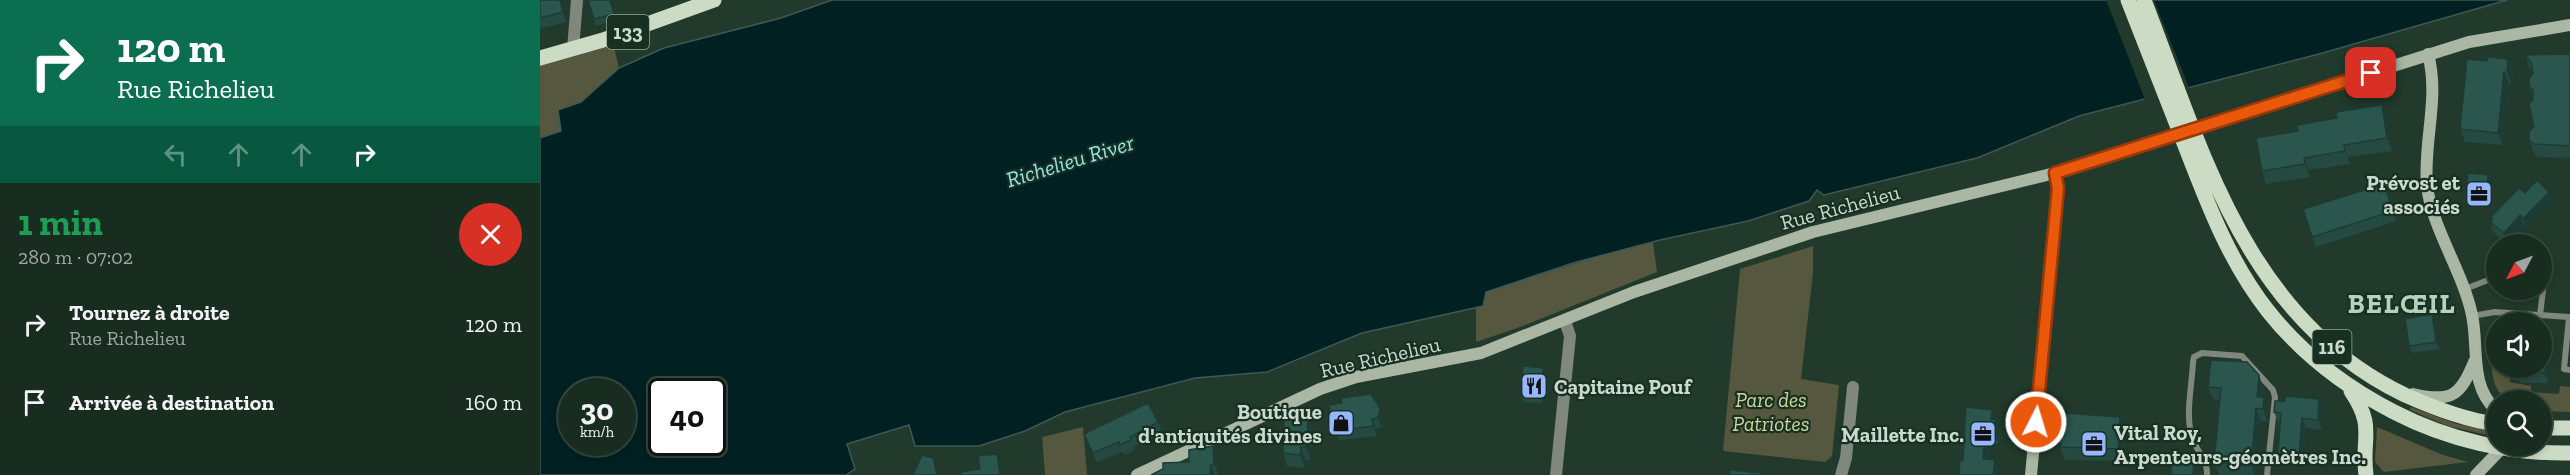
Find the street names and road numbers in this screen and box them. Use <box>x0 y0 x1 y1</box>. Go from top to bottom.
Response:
road number: 133 <box>607 15 649 49</box>
street label: Rue Richelieu <box>1778 179 1903 235</box>
road number: 116 <box>2312 330 2352 364</box>
street label: Rue Richelieu <box>1317 331 1443 383</box>

